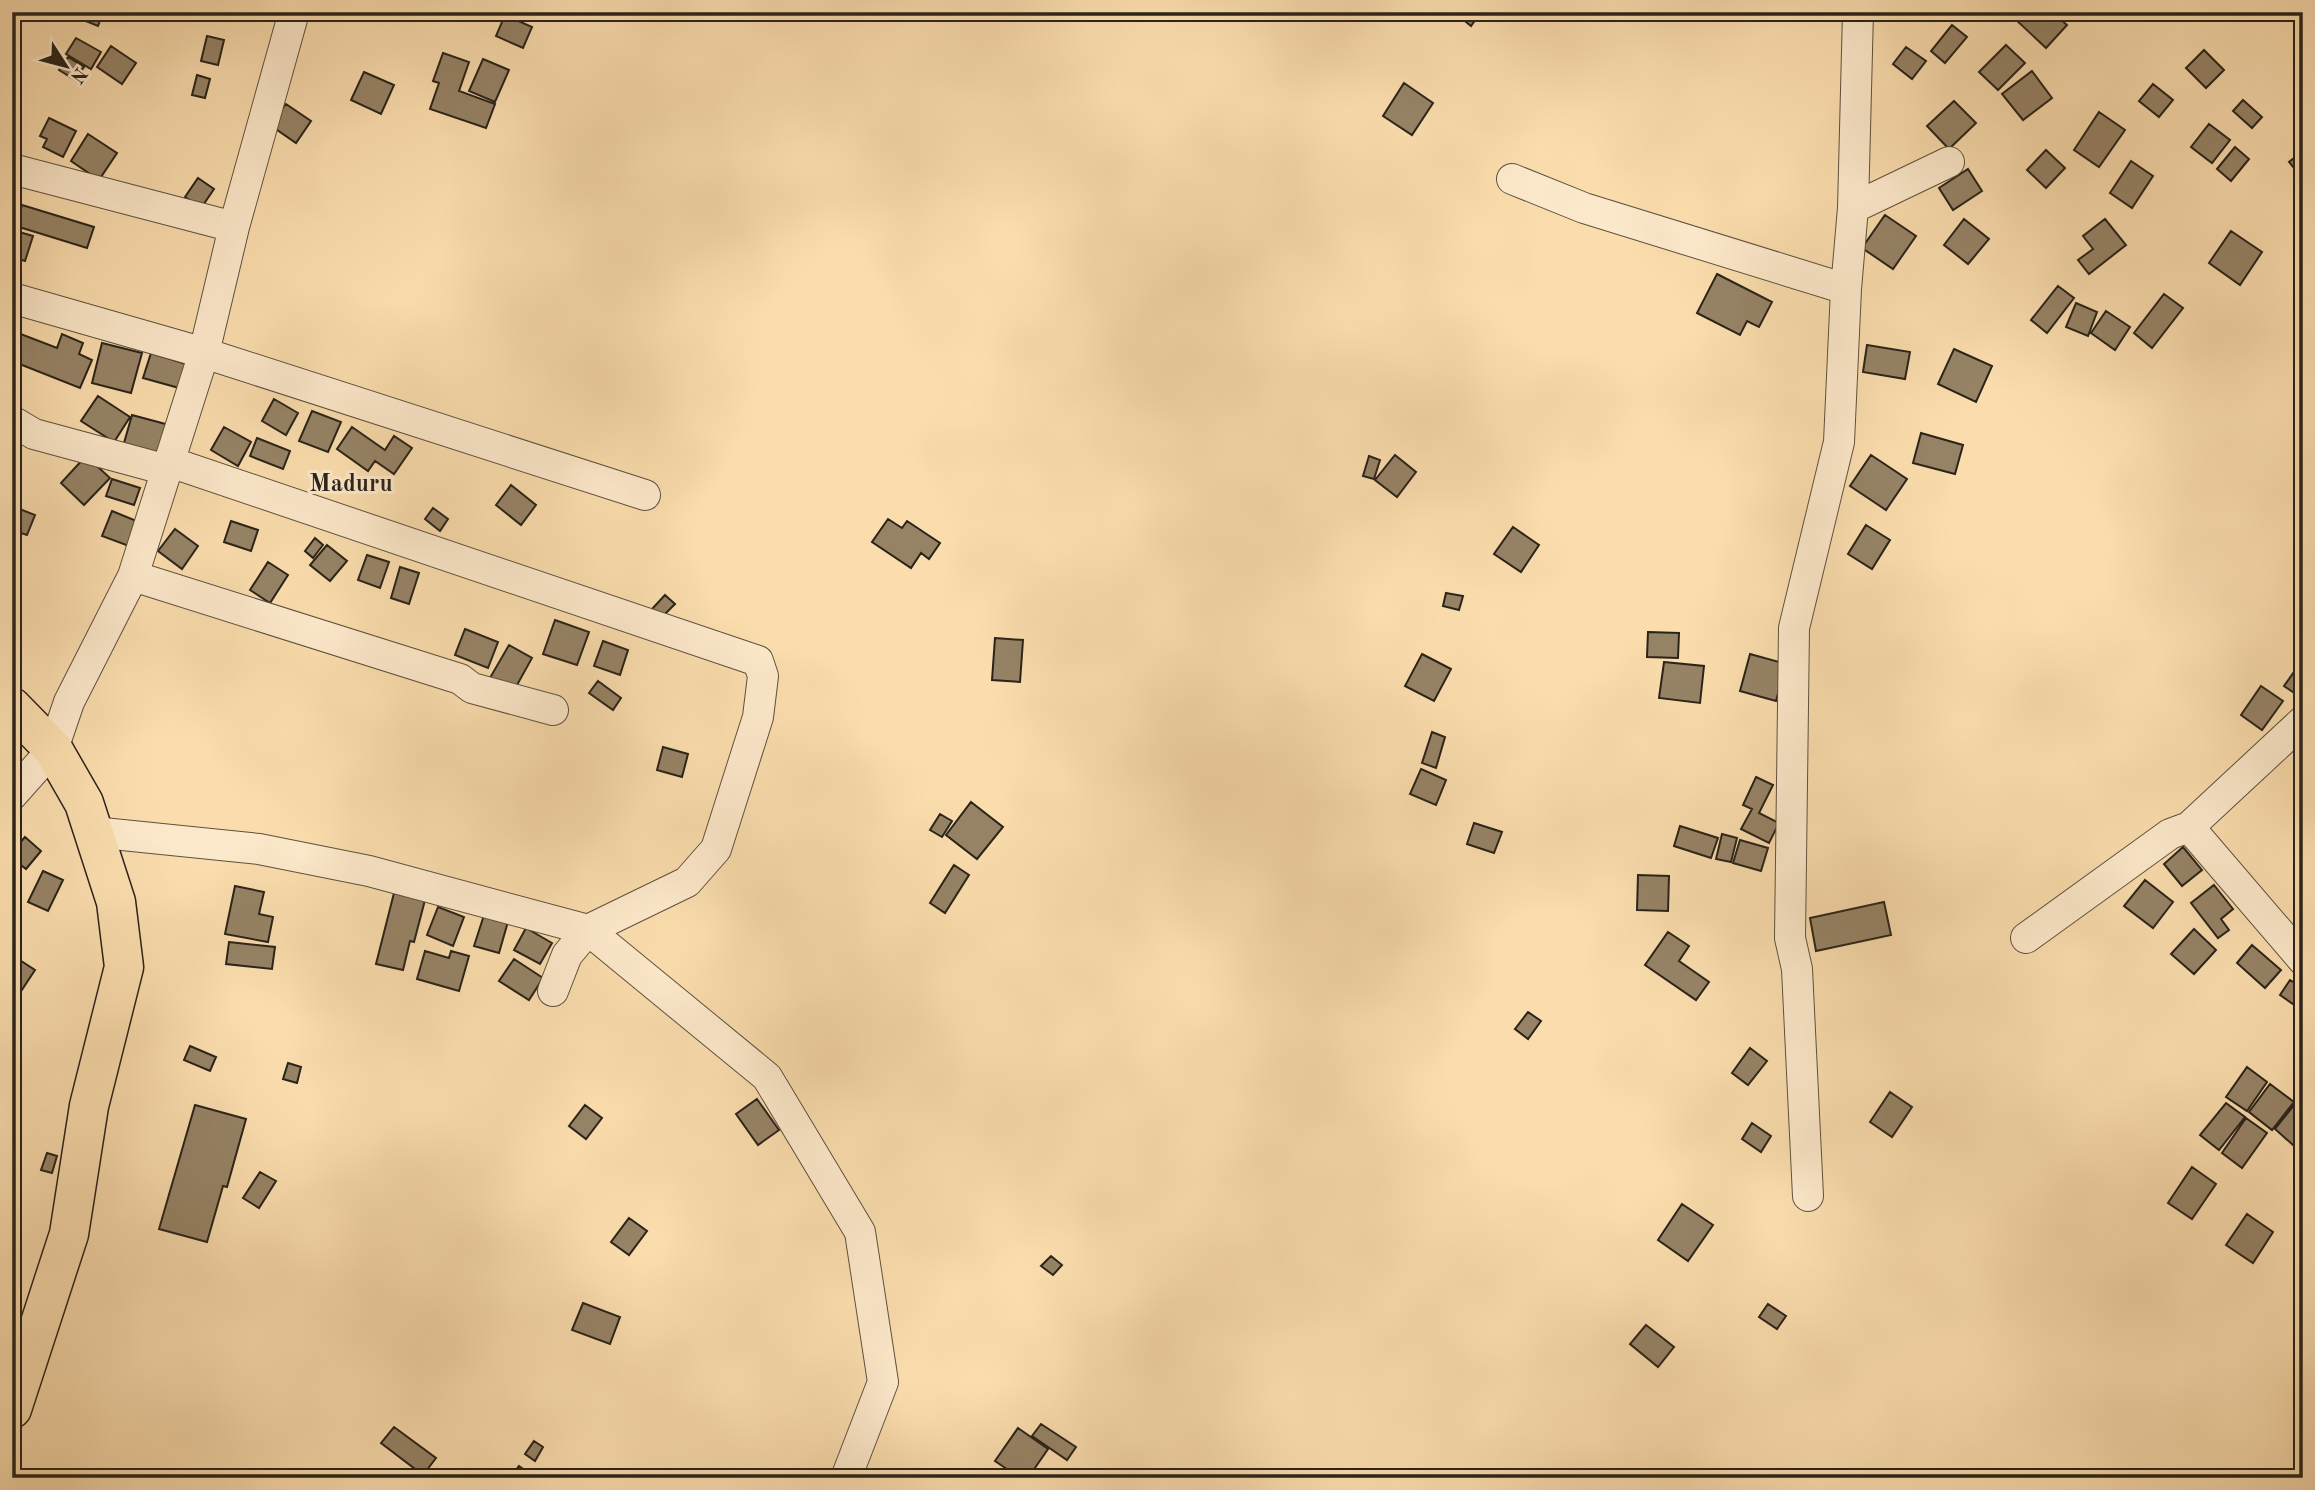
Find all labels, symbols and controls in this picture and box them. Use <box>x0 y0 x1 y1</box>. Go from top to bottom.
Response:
north arrow <box>32 32 102 102</box>
text: N <box>65 63 90 86</box>
district label: Maduru <box>309 473 393 497</box>

